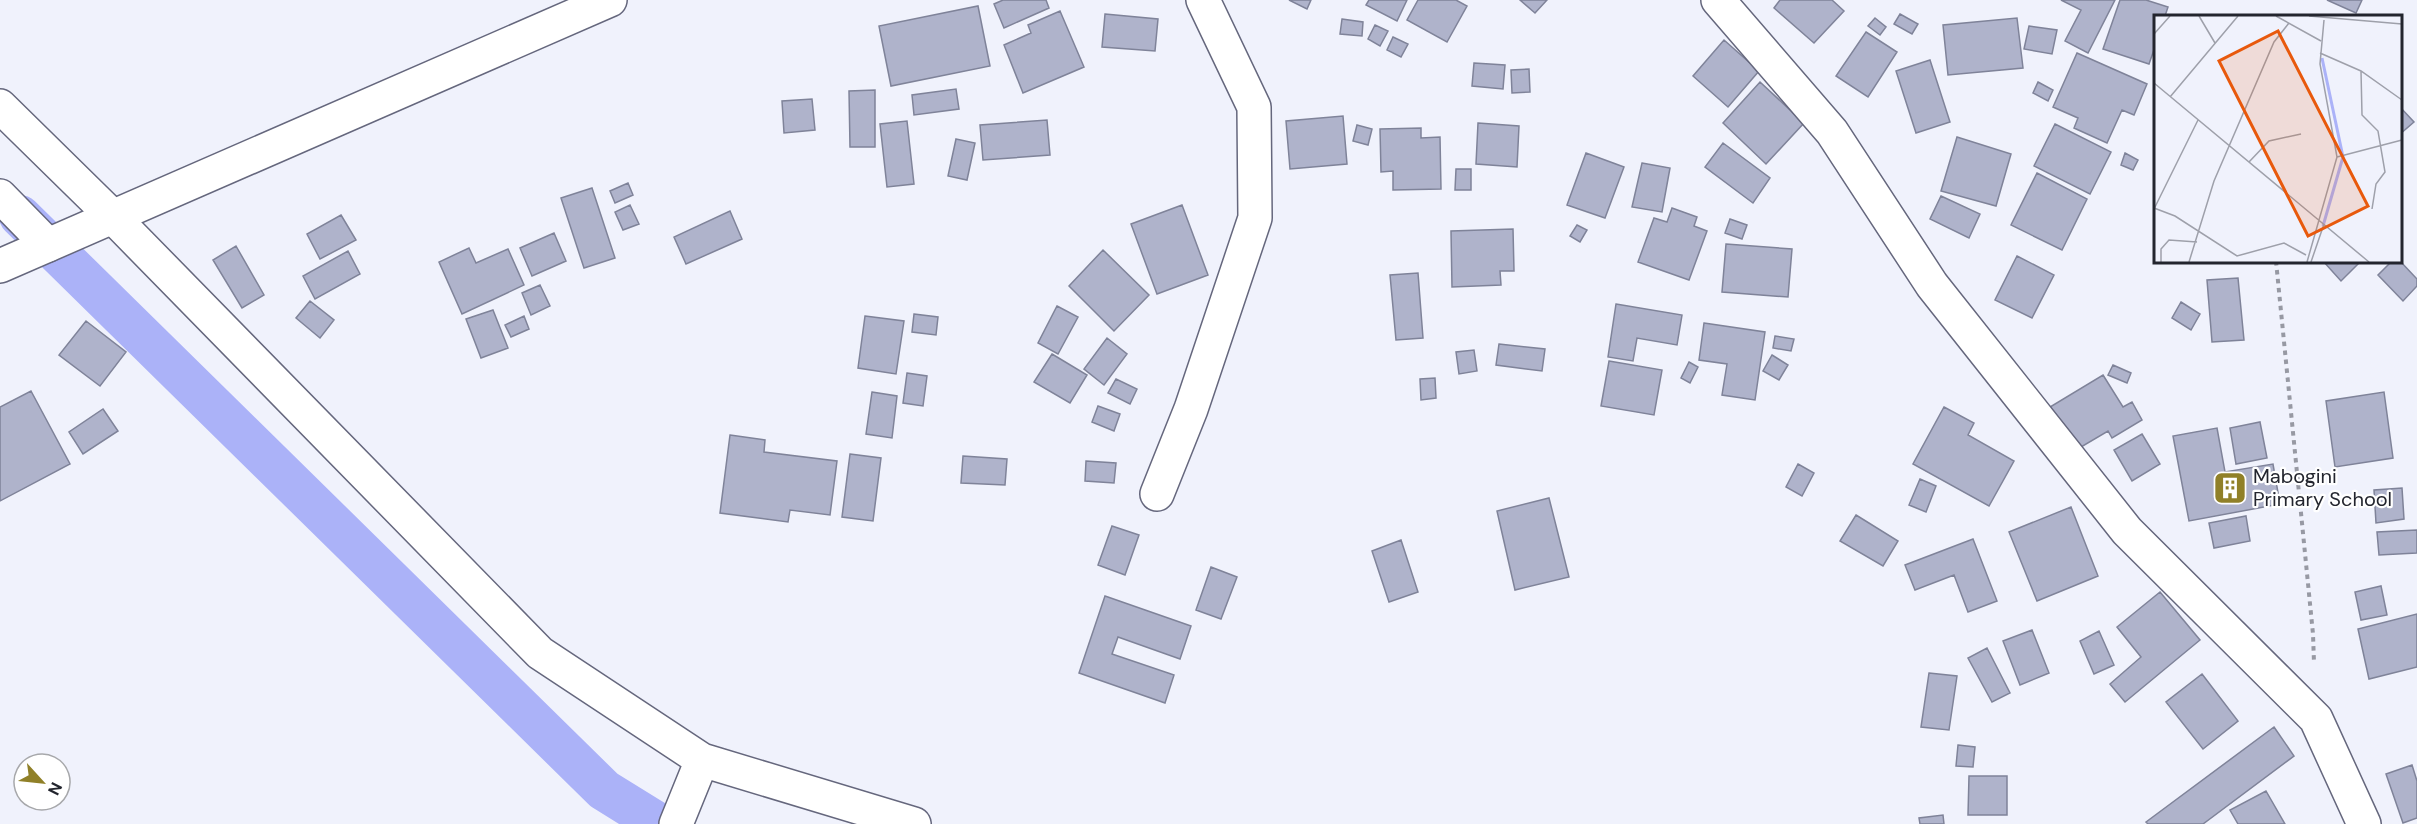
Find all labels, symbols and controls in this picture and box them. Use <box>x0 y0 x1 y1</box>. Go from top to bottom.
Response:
inset map <box>2154 15 2402 262</box>
place label: Mabogini Primary School <box>2253 463 2392 512</box>
building icon: Mabogini Primary School <box>2212 470 2248 506</box>
north arrow <box>12 752 72 812</box>
text: N <box>43 779 67 799</box>

